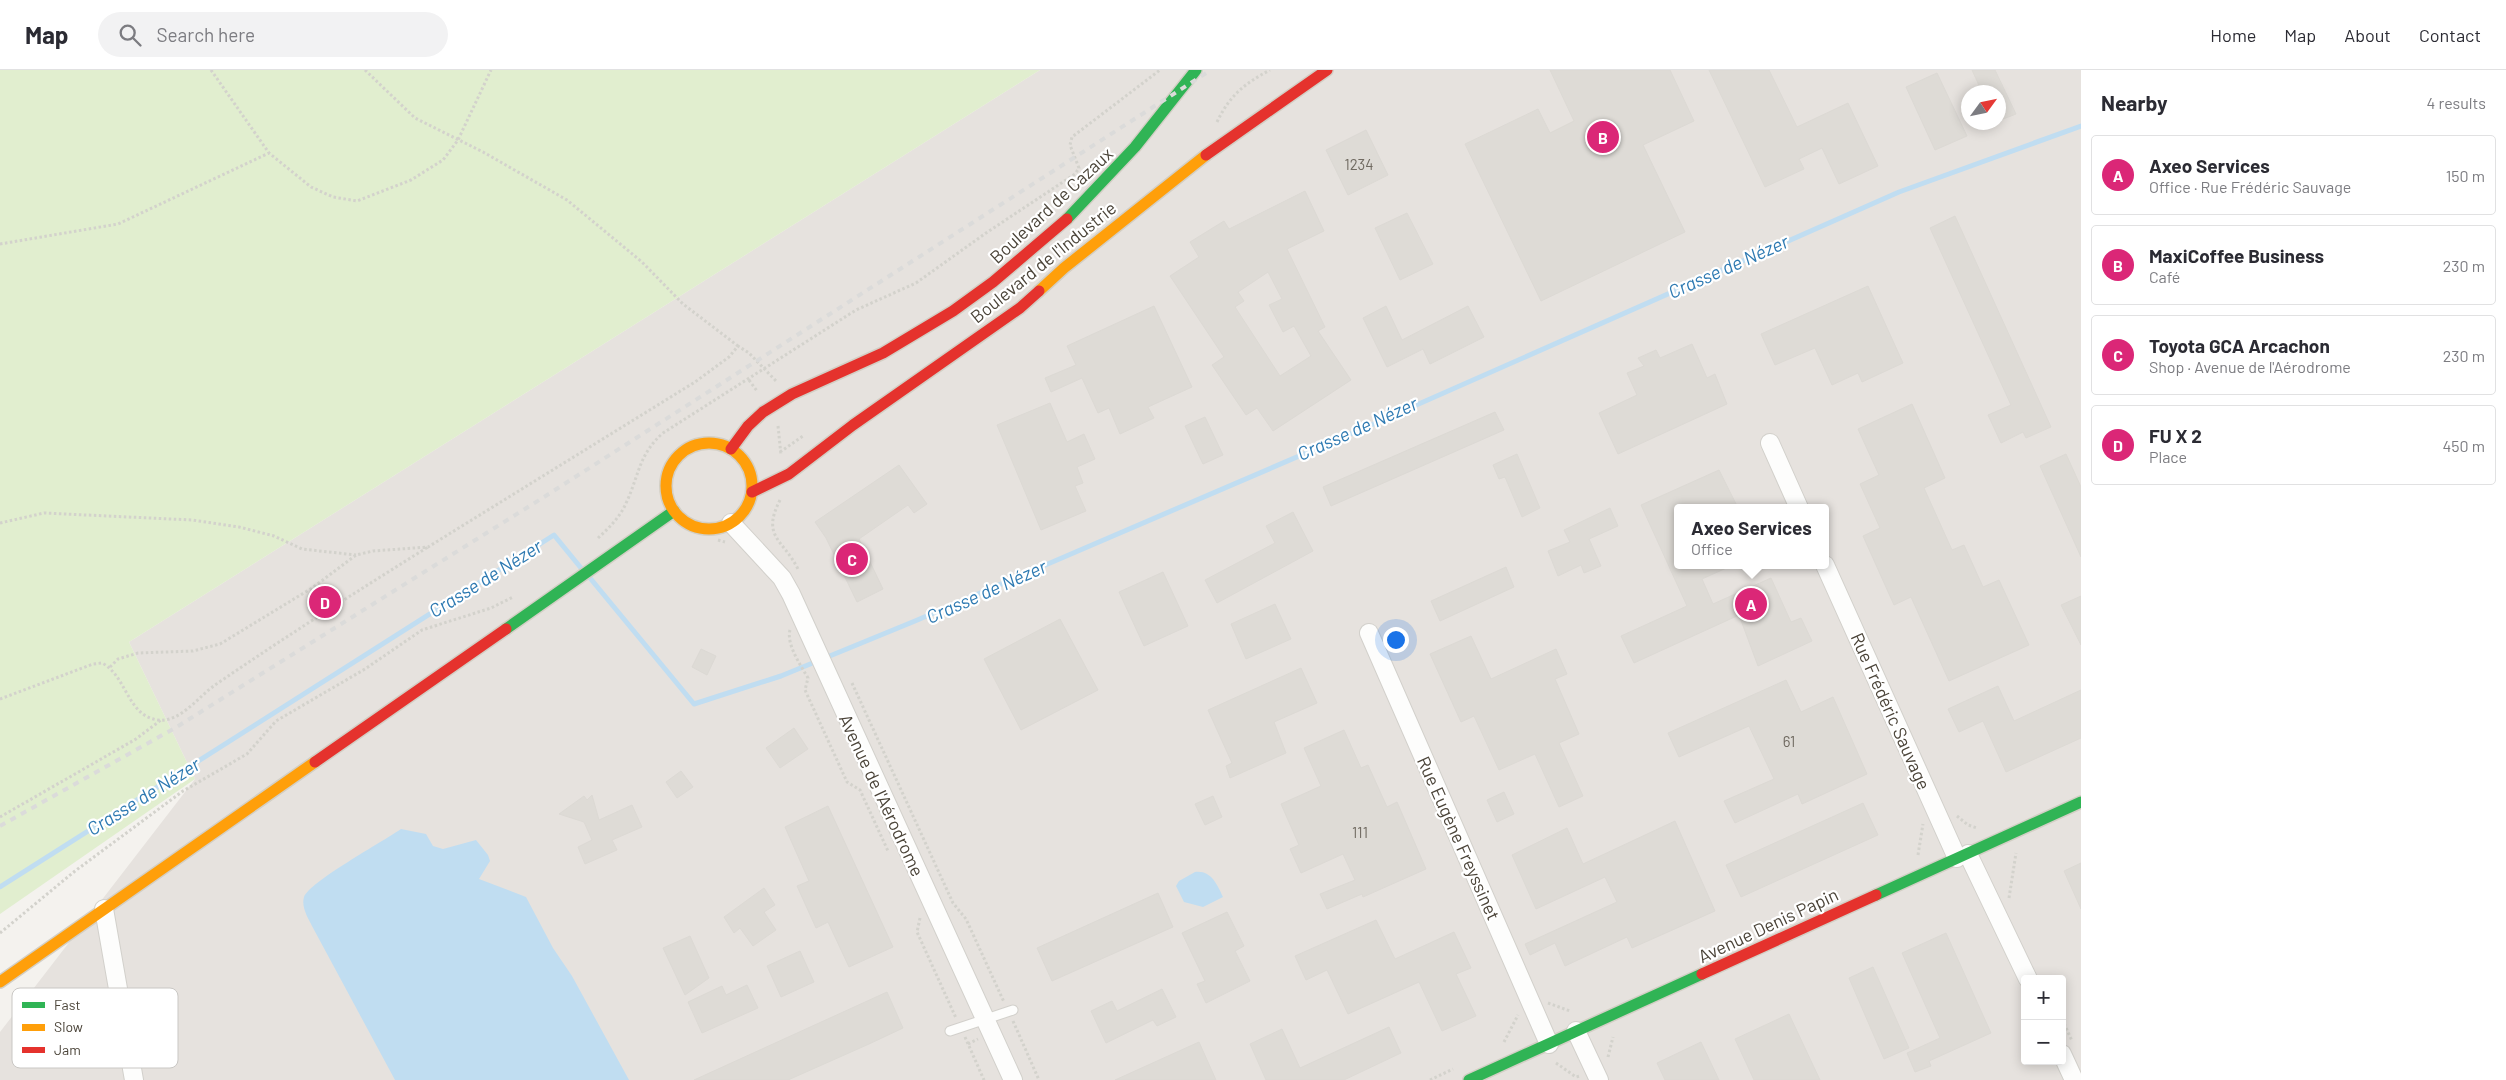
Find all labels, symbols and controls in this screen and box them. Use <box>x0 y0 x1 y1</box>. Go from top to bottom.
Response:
search box <box>98 12 448 57</box>
text: Map <box>25 20 68 49</box>
icon: search <box>116 21 144 49</box>
text: Search here <box>156 23 255 46</box>
text: Home <box>2210 24 2256 46</box>
text: Map <box>2284 24 2316 46</box>
text: About <box>2344 24 2391 46</box>
text: Contact <box>2419 24 2481 46</box>
north arrow <box>1961 85 2006 130</box>
text: Nearby <box>2101 90 2167 115</box>
text: 4 results <box>2426 93 2486 112</box>
pin: B <box>1587 118 1619 156</box>
street label: Boulevard de Cazaux <box>985 142 1117 268</box>
text: Axeo Services <box>2149 154 2270 177</box>
house number: 1234 <box>1344 155 1374 173</box>
text: A <box>2113 166 2123 185</box>
text: 150 m <box>2446 166 2485 185</box>
text: Office · Rue Frédéric Sauvage <box>2149 177 2351 196</box>
street label: Boulevard de l'Industrie <box>966 197 1120 327</box>
water label: Crasse de Nézer <box>1664 229 1793 303</box>
text: MaxiCoffee Business <box>2149 244 2324 267</box>
text: B <box>2113 256 2123 275</box>
text: 230 m <box>2443 256 2485 275</box>
text: Café <box>2149 267 2180 286</box>
text: Toyota GCA Arcachon <box>2149 334 2330 357</box>
text: C <box>2113 346 2123 365</box>
text: 230 m <box>2443 346 2485 365</box>
text: Shop · Avenue de l'Aérodrome <box>2149 357 2351 376</box>
water label: Crasse de Nézer <box>1293 391 1422 465</box>
text: FU X 2 <box>2149 424 2202 447</box>
text: D <box>2113 436 2123 455</box>
text: 450 m <box>2442 436 2485 455</box>
text: Place <box>2149 447 2187 466</box>
popup <box>1674 504 1829 569</box>
text: Axeo Services <box>1691 516 1812 539</box>
water label: Crasse de Nézer <box>424 533 547 622</box>
text: Office <box>1691 539 1733 558</box>
pin: C <box>836 540 868 578</box>
water label: Crasse de Nézer <box>922 554 1051 628</box>
pin: D <box>309 583 341 621</box>
pin: A <box>1735 585 1767 623</box>
your location <box>1383 627 1409 653</box>
street label: Rue Frédéric Sauvage <box>1846 629 1936 793</box>
street label: Avenue de l'Aérodrome <box>835 710 929 880</box>
house number: 61 <box>1783 732 1795 750</box>
water label: Crasse de Nézer <box>82 751 205 840</box>
street label: Rue Eugène Freyssinet <box>1413 753 1505 923</box>
house number: 111 <box>1352 823 1368 841</box>
street label: Avenue Denis Papin <box>1694 883 1842 967</box>
map controls <box>2021 975 2066 1065</box>
button: + <box>2021 975 2066 1020</box>
legend <box>12 988 178 1068</box>
text: Fast <box>54 996 80 1013</box>
text: Slow <box>54 1018 83 1035</box>
button: − <box>2021 1020 2066 1065</box>
text: Jam <box>54 1041 81 1058</box>

